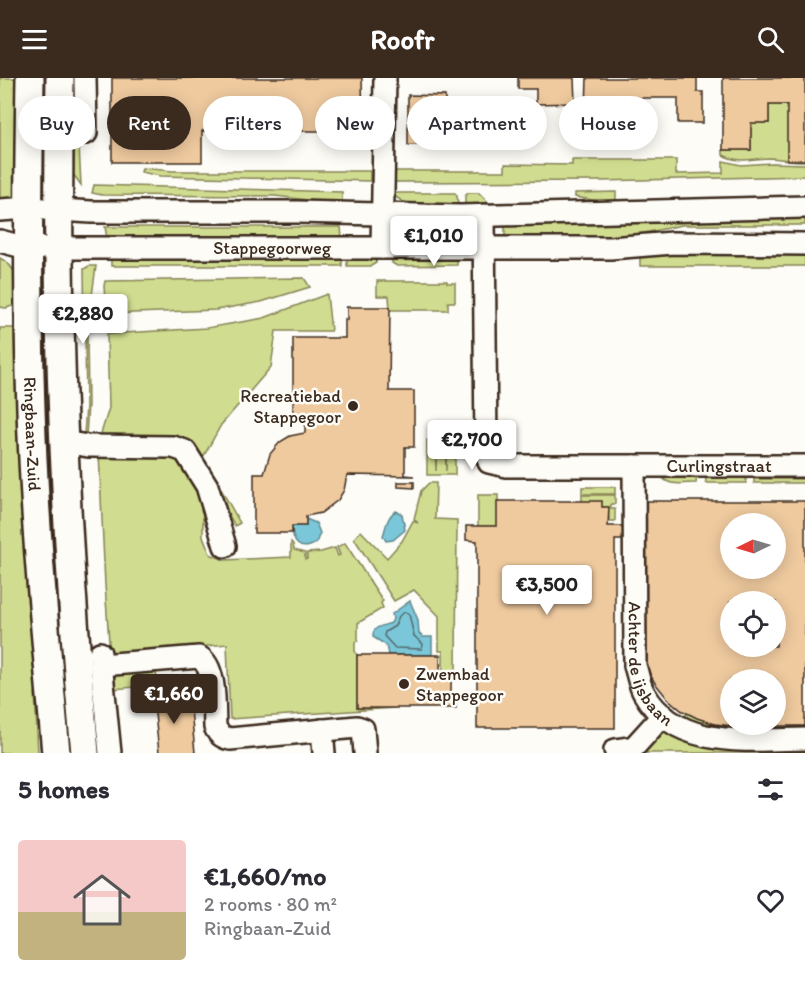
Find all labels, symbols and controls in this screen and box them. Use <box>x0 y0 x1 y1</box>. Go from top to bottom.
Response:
icon: menu <box>18 23 51 56</box>
text: Roofr <box>370 23 435 56</box>
icon: search <box>754 23 787 56</box>
chip: Buy <box>18 96 95 150</box>
chip: Rent <box>107 96 191 150</box>
chip: Filters <box>203 96 303 150</box>
chip: New <box>315 96 395 150</box>
chip: Apartment <box>407 96 547 150</box>
chip: House <box>559 96 658 150</box>
pin: €1,010 <box>385 216 483 267</box>
text: €1,010 <box>404 223 464 247</box>
street label: Stappegoorweg <box>213 237 332 259</box>
pin: €2,880 <box>34 294 132 345</box>
text: €2,880 <box>53 301 113 325</box>
street label: Ringbaan-Zuid <box>19 377 46 492</box>
place label: Recreatiebad Stappegoor <box>240 385 341 428</box>
marker: Recreatiebad Stappegoor <box>346 399 360 413</box>
pin: €2,700 <box>423 420 521 471</box>
text: €2,700 <box>441 427 503 451</box>
street label: Curlingstraat <box>667 455 772 477</box>
north arrow <box>720 513 786 579</box>
map controls <box>720 513 786 735</box>
pin: €3,500 <box>498 565 596 616</box>
text: €3,500 <box>516 572 578 596</box>
button: locate <box>720 591 786 657</box>
street label: Achter de ijsbaan <box>624 601 677 731</box>
place label: Zwembad Stappegoor <box>416 663 504 706</box>
button: layers <box>720 669 786 735</box>
pin: €1,660 <box>125 674 223 725</box>
marker: Zwembad Stappegoor <box>397 677 411 691</box>
text: €1,660 <box>145 681 203 705</box>
text: 5 homes <box>18 773 110 805</box>
icon: filters <box>754 773 787 806</box>
text: €1,660/mo <box>204 860 327 892</box>
icon: home <box>66 864 138 936</box>
icon: heart <box>754 884 787 917</box>
text: 2 rooms · 80 m² <box>204 892 337 916</box>
text: Ringbaan-Zuid <box>204 916 331 940</box>

